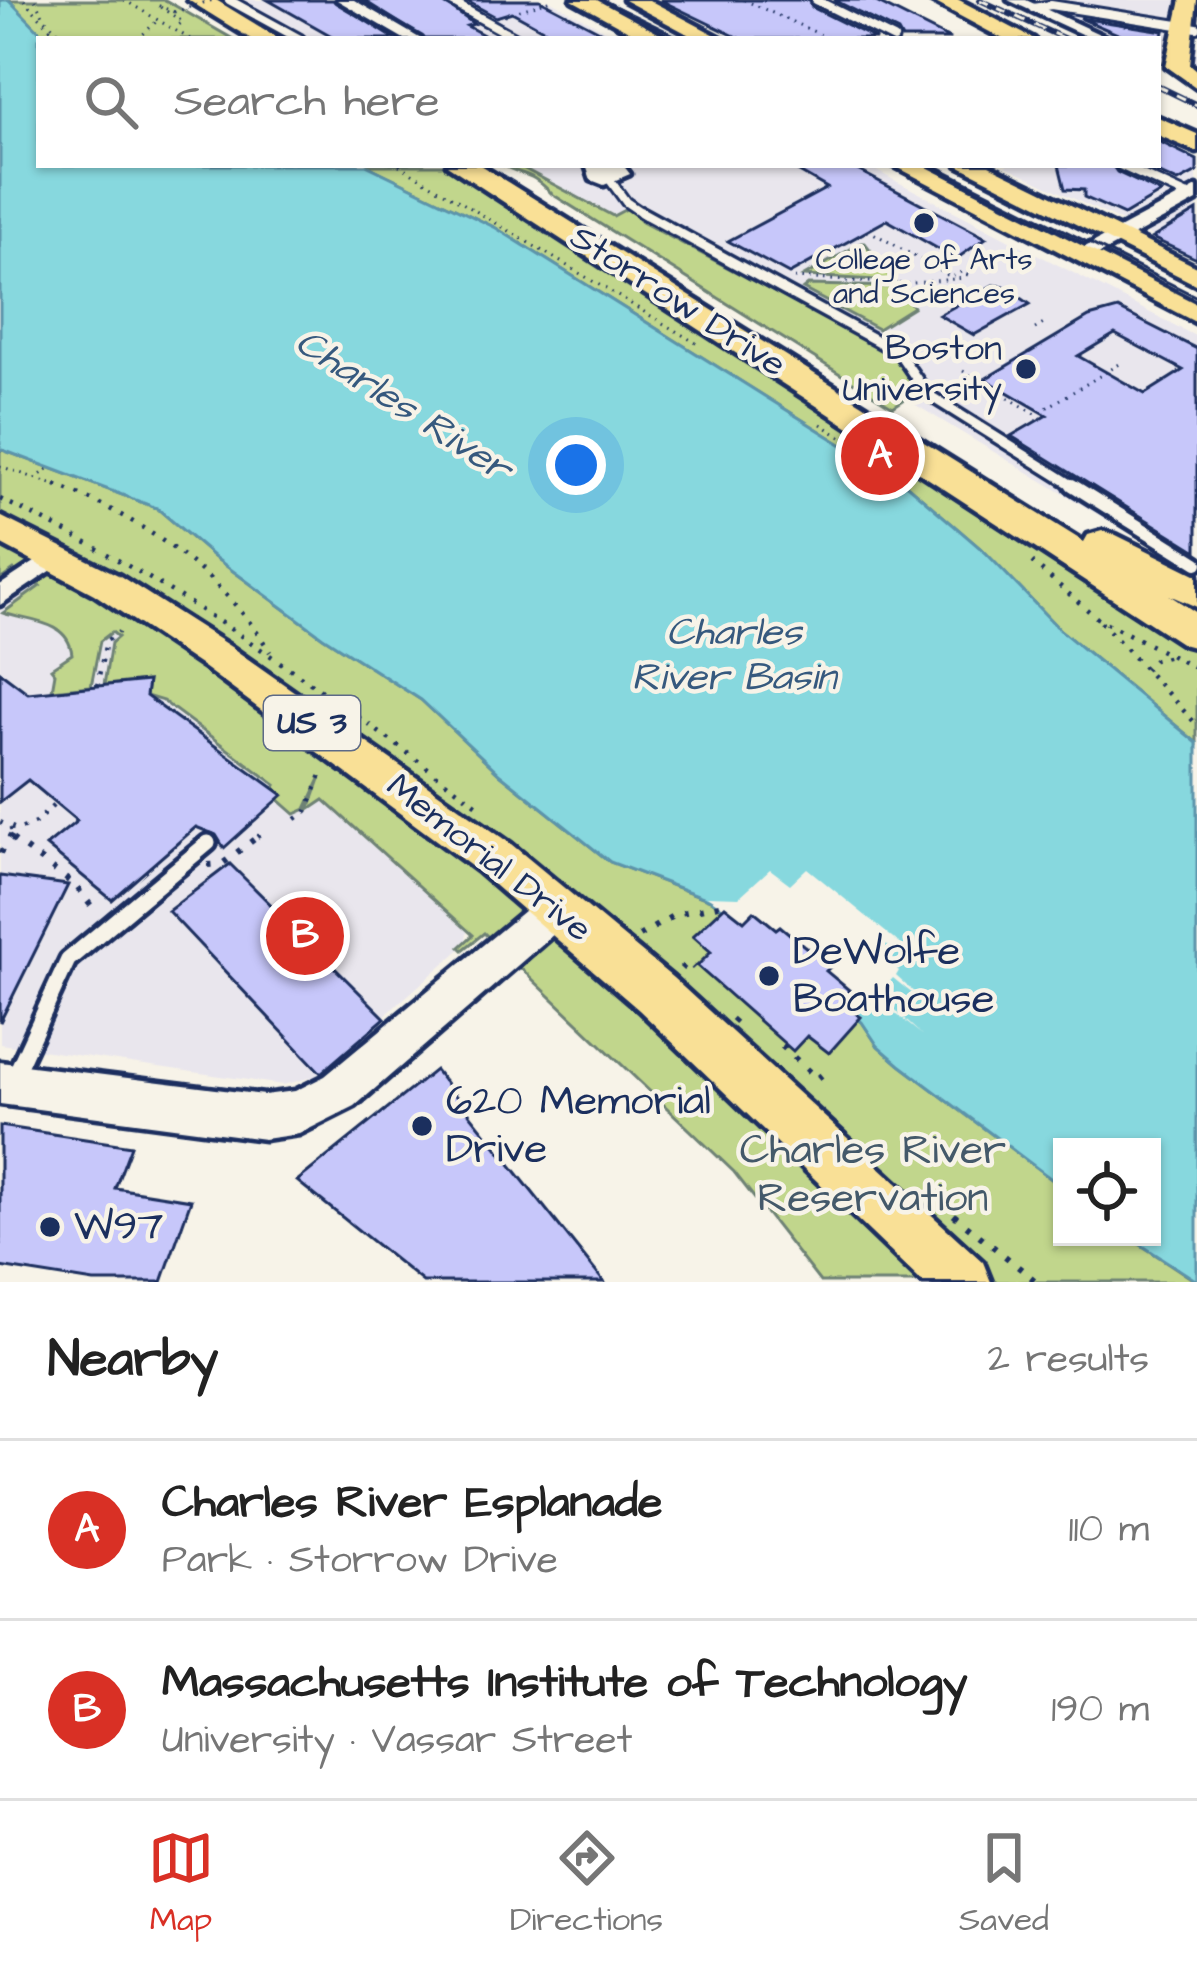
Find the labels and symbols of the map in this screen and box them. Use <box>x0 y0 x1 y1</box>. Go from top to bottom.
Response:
marker: College of Arts and Sciences <box>911 210 937 236</box>
street label: Storrow Drive <box>560 212 796 390</box>
place label: College of Arts and Sciences <box>815 239 1033 315</box>
water label: Charles River <box>285 316 524 498</box>
place label: Boston University <box>842 323 1002 415</box>
marker: Boston University <box>1013 356 1039 382</box>
pin: A <box>841 411 919 501</box>
your location <box>546 435 606 495</box>
water label: Charles River Basin <box>632 606 840 705</box>
road number: US 3 <box>264 696 360 750</box>
street label: Memorial Drive <box>376 762 602 954</box>
pin: B <box>266 891 344 981</box>
place label: DeWolfe Boathouse <box>793 923 994 1029</box>
marker: DeWolfe Boathouse <box>756 963 782 989</box>
place label: 620 Memorial Drive <box>446 1073 711 1179</box>
marker: 620 Memorial Drive <box>409 1113 435 1139</box>
park label: Charles River Reservation <box>740 1122 1006 1228</box>
place label: W97 <box>74 1198 163 1256</box>
marker: W97 <box>37 1214 63 1240</box>

